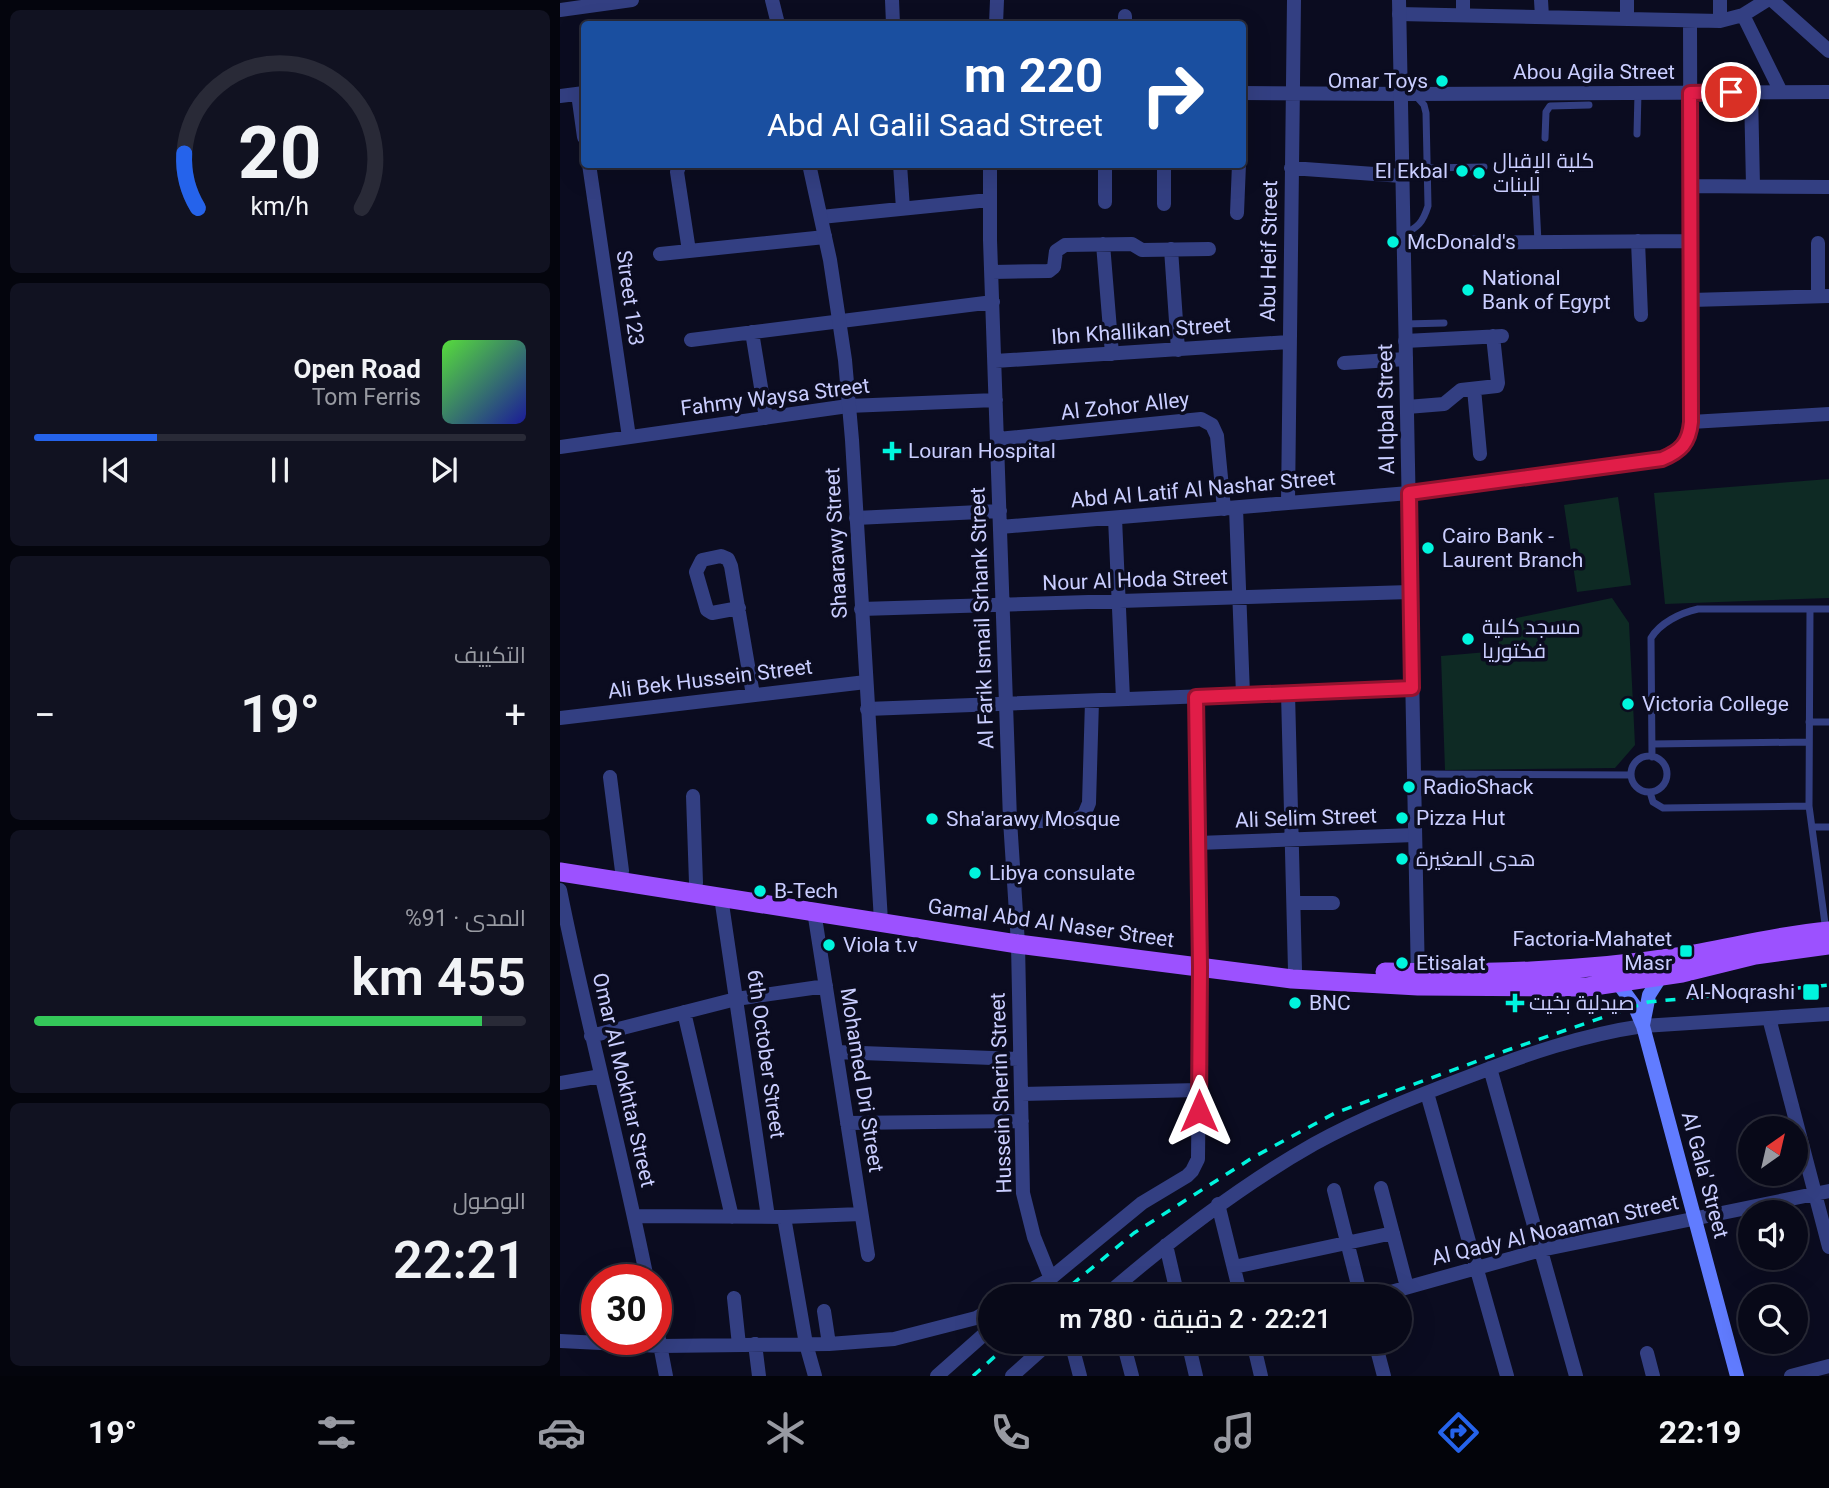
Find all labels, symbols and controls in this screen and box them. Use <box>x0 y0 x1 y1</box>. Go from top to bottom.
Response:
text: 220 m <box>964 47 1103 104</box>
icon: right <box>1127 49 1218 140</box>
street label: Abou Agila Street <box>1513 60 1675 84</box>
pin <box>1701 62 1761 122</box>
place label: Omar Toys <box>1328 69 1428 93</box>
marker: Omar Toys <box>1434 73 1450 89</box>
icon: arrive <box>1712 73 1750 111</box>
text: Abd Al Galil Saad Street <box>767 106 1103 144</box>
text: 20 <box>238 110 322 196</box>
place label: كلية الإقبال للبنات <box>1493 149 1594 197</box>
place label: El Ekbal <box>1375 159 1448 183</box>
marker: El Ekbal <box>1454 163 1470 179</box>
marker: كلية الإقبال للبنات <box>1471 165 1487 181</box>
street label: Abu Heif Street <box>1256 180 1282 322</box>
text: km/h <box>251 191 309 220</box>
place label: McDonald's <box>1407 230 1516 254</box>
marker: McDonald's <box>1385 234 1401 250</box>
street label: Street 123 <box>611 249 649 347</box>
place label: National Bank of Egypt <box>1482 266 1611 314</box>
marker: National Bank of Egypt <box>1460 282 1476 298</box>
street label: Ibn Khallikan Street <box>1050 313 1232 349</box>
street label: Al Iqbal Street <box>1373 343 1399 474</box>
text: Open Road <box>293 354 421 384</box>
street label: Fahmy Waysa Street <box>679 373 871 420</box>
text: Tom Ferris <box>312 384 421 411</box>
street label: Al Zohor Alley <box>1060 387 1191 425</box>
place label: Louran Hospital <box>908 439 1056 463</box>
marker: Louran Hospital <box>882 441 902 461</box>
icon: previous <box>97 451 135 489</box>
icon: pause <box>261 451 299 489</box>
icon: next <box>425 451 463 489</box>
street label: Abd Al Latif Al Nashar Street <box>1070 465 1337 513</box>
street label: Shaarawy Street <box>820 467 852 619</box>
street label: Al Farik Ismail Srhank Street <box>965 487 999 749</box>
place label: Cairo Bank - Laurent Branch <box>1442 524 1583 572</box>
marker: Cairo Bank - Laurent Branch <box>1420 540 1436 556</box>
street label: Nour Al Hoda Street <box>1042 565 1228 595</box>
place label: مسجد كلية فكتوريا <box>1482 615 1581 663</box>
marker: مسجد كلية فكتوريا <box>1460 631 1476 647</box>
text: التكييف <box>454 642 526 669</box>
street label: Ali Bek Hussein Street <box>606 655 814 703</box>
text: 19° <box>240 684 320 745</box>
place label: Victoria College <box>1642 692 1789 716</box>
text: − <box>34 693 56 737</box>
text: + <box>504 693 526 737</box>
marker: Victoria College <box>1620 696 1636 712</box>
place label: RadioShack <box>1423 775 1534 799</box>
marker: RadioShack <box>1401 779 1417 795</box>
street label: Ali Selim Street <box>1235 804 1377 832</box>
place label: Pizza Hut <box>1416 806 1505 830</box>
place label: Sha'arawy Mosque <box>946 807 1120 831</box>
marker: Pizza Hut <box>1394 810 1410 826</box>
marker: Sha'arawy Mosque <box>924 811 940 827</box>
place label: هدى الصغيرة <box>1416 847 1535 872</box>
marker: هدى الصغيرة <box>1394 851 1410 867</box>
place label: Libya consulate <box>989 861 1135 885</box>
marker: Libya consulate <box>967 865 983 881</box>
place label: B-Tech <box>774 879 838 903</box>
marker: B-Tech <box>752 883 768 899</box>
street label: Gamal Abd Al Naser Street <box>926 894 1176 952</box>
text: المدى · 91% <box>405 905 526 932</box>
place label: Factoria-Mahatet Masr <box>1513 927 1672 975</box>
place label: Viola t.v <box>843 933 918 957</box>
marker: Viola t.v <box>821 937 837 953</box>
marker: Factoria-Mahatet Masr <box>1678 943 1694 959</box>
text: 455 km <box>351 947 526 1008</box>
place label: Etisalat <box>1416 951 1486 975</box>
marker: Etisalat <box>1394 955 1410 971</box>
street label: 6th October Street <box>742 968 790 1140</box>
street label: Omar Al Mokhtar Street <box>588 971 660 1190</box>
place label: Al-Noqrashi <box>1686 980 1795 1004</box>
marker: Al-Noqrashi <box>1801 982 1821 1002</box>
street label: Mohamed Dri Street <box>836 986 888 1174</box>
place label: BNC <box>1309 991 1351 1015</box>
place label: صيدلية بخيت <box>1529 991 1635 1015</box>
street label: Hussein Sherin Street <box>985 992 1016 1194</box>
marker: BNC <box>1287 995 1303 1011</box>
marker: صيدلية بخيت <box>1507 995 1523 1011</box>
position arrow <box>1162 1074 1236 1148</box>
street label: Al Gala' Street <box>1677 1109 1733 1241</box>
north arrow <box>1738 1116 1808 1186</box>
map controls <box>1738 1116 1808 1354</box>
text: الوصول <box>453 1188 526 1215</box>
street label: Al Qady Al Noaaman Street <box>1429 1190 1681 1270</box>
button: sound <box>1738 1200 1808 1270</box>
text: 22:21 <box>393 1230 526 1291</box>
speed limit sign: 30 <box>581 1264 672 1355</box>
button: search <box>1738 1284 1808 1354</box>
text: 22:21 · 2 دقيقة · 780 m <box>1059 1304 1331 1334</box>
icon: filters <box>312 1408 361 1457</box>
icon: car <box>537 1408 586 1457</box>
icon: climate <box>761 1408 810 1457</box>
icon: phone <box>986 1408 1035 1457</box>
icon: music <box>1210 1408 1259 1457</box>
icon: directions <box>1434 1408 1483 1457</box>
text: 19° <box>88 1413 137 1451</box>
text: 22:19 <box>1659 1413 1741 1451</box>

